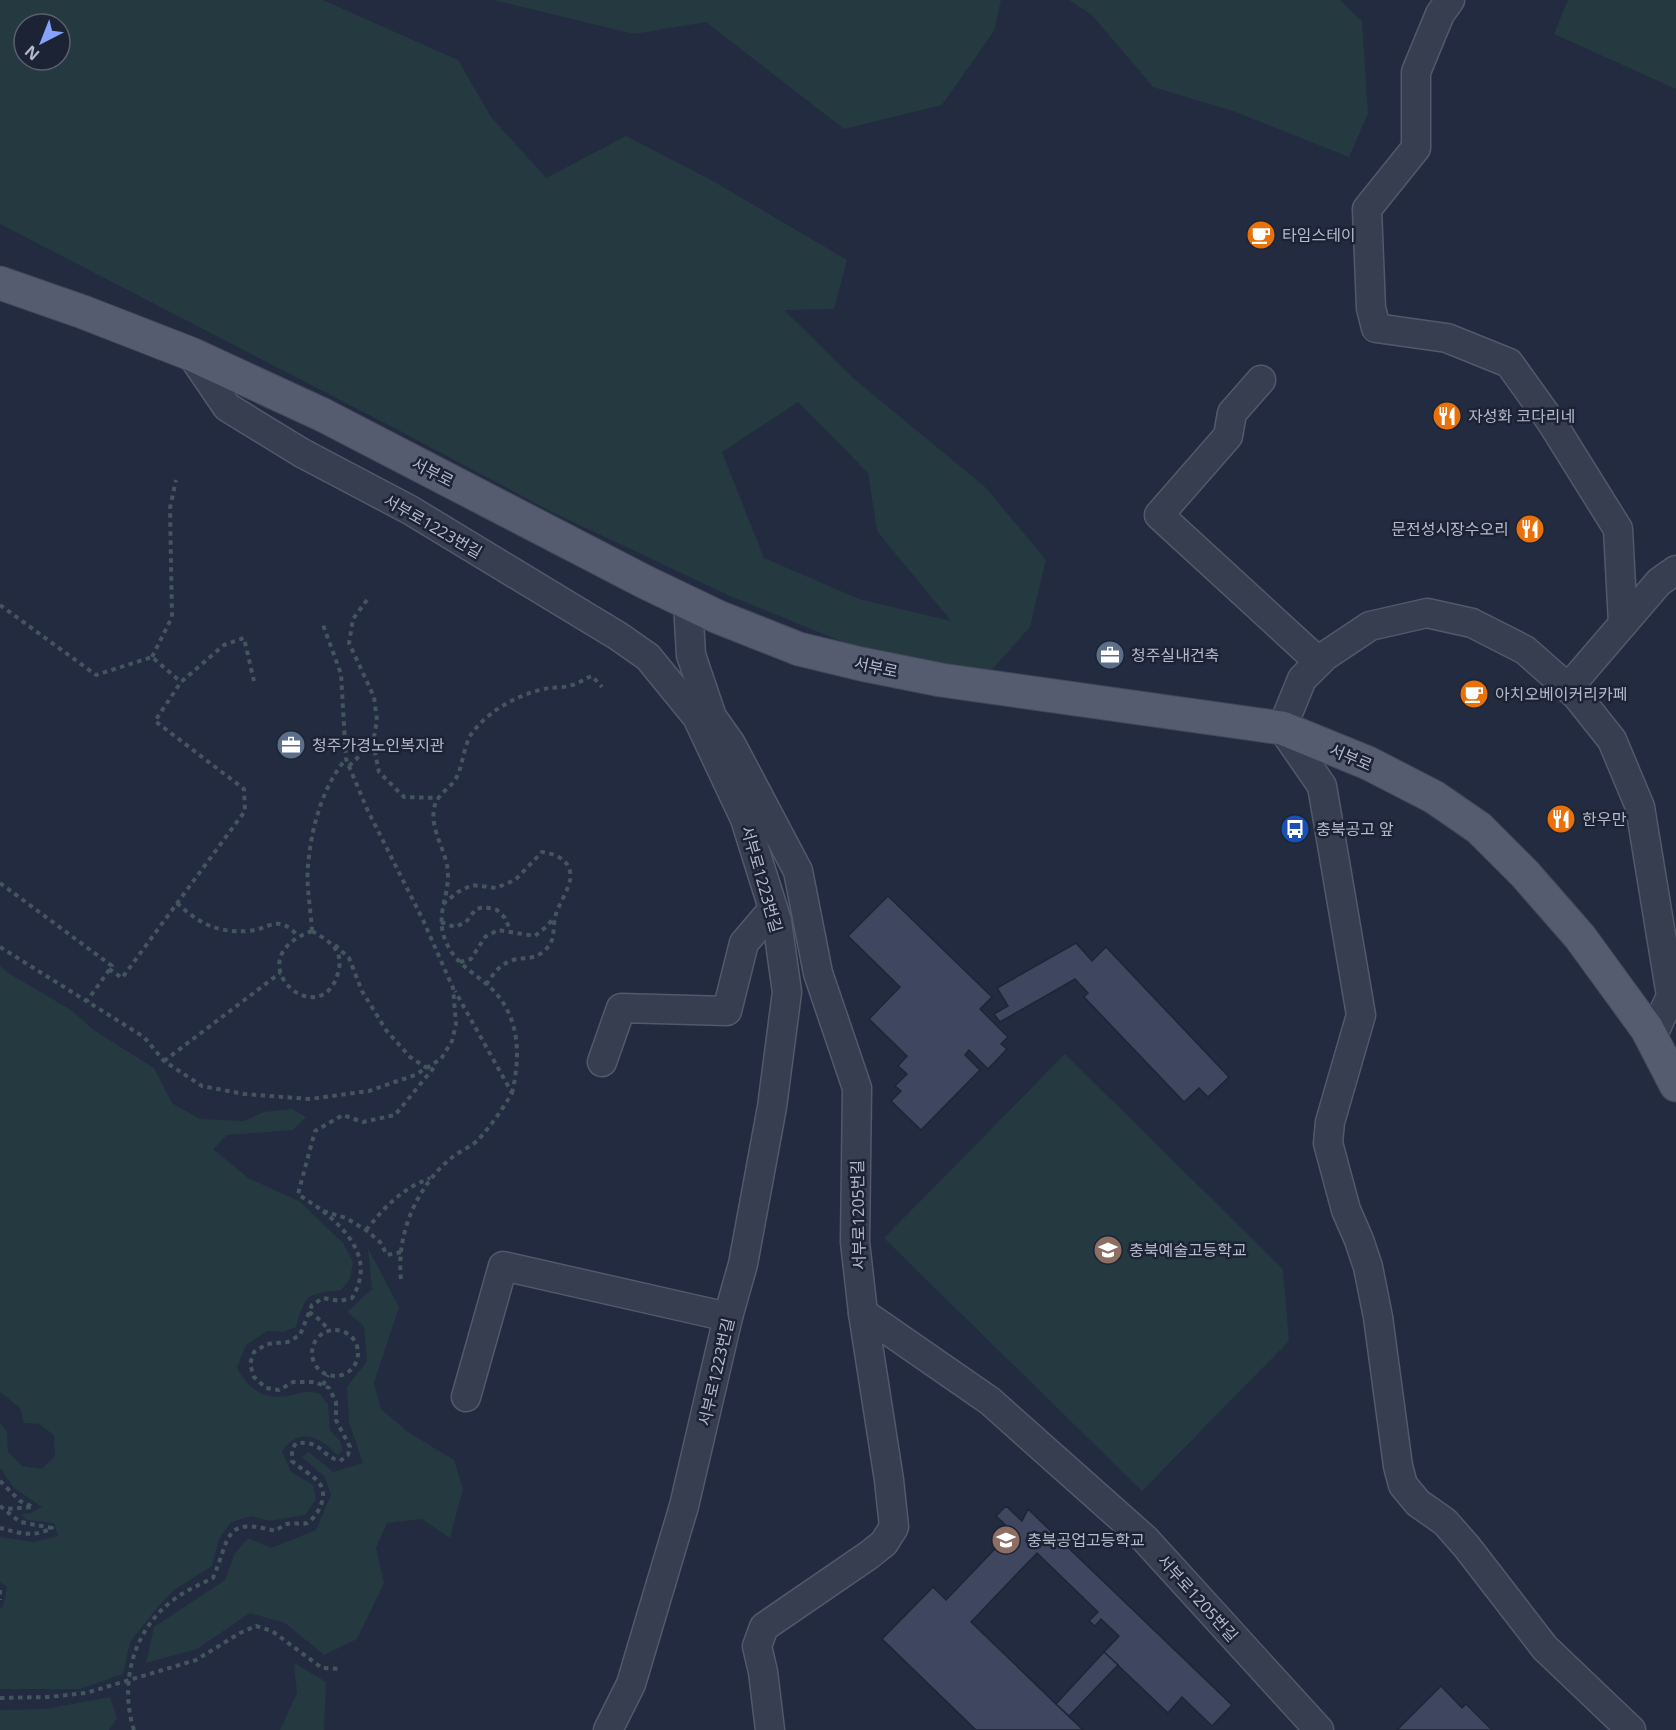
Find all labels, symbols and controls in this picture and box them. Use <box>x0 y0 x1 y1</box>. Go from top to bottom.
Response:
north arrow <box>12 12 72 72</box>
text: N <box>20 41 44 66</box>
cafe icon: 타임스테이 <box>1245 219 1277 251</box>
place label: 타임스테이 <box>1282 224 1356 246</box>
restaurant icon: 자성화 코다리네 <box>1431 400 1463 432</box>
place label: 자성화 코다리네 <box>1468 405 1575 427</box>
street label: 서부로 <box>408 452 458 492</box>
street label: 서부로1223번길 <box>380 489 486 563</box>
restaurant icon: 문전성시장수오리 <box>1514 513 1546 545</box>
place label: 문전성시장수오리 <box>1391 518 1509 540</box>
office icon: 청주실내건축 <box>1094 639 1126 671</box>
place label: 청주실내건축 <box>1131 644 1219 666</box>
street label: 서부로 <box>852 652 900 682</box>
cafe icon: 아치오베이커리카페 <box>1458 678 1490 710</box>
place label: 아치오베이커리카페 <box>1495 683 1627 705</box>
office icon: 청주가경노인복지관 <box>275 729 307 761</box>
place label: 청주가경노인복지관 <box>312 734 445 756</box>
street label: 서부로 <box>1326 738 1376 776</box>
restaurant icon: 한우만 <box>1545 803 1577 835</box>
place label: 한우만 <box>1582 808 1626 830</box>
bus stop icon: 충북공고 앞 <box>1279 813 1311 845</box>
place label: 충북공고 앞 <box>1316 818 1394 840</box>
street label: 서부로1223번길 <box>736 823 788 935</box>
street label: 서부로1205번길 <box>846 1160 870 1270</box>
school or university icon: 충북예술고등학교 <box>1092 1234 1124 1266</box>
place label: 충북예술고등학교 <box>1129 1239 1247 1261</box>
street label: 서부로1223번길 <box>693 1316 739 1428</box>
school or university icon: 충북공업고등학교 <box>990 1524 1022 1556</box>
place label: 충북공업고등학교 <box>1027 1529 1145 1551</box>
street label: 서부로1205번길 <box>1153 1550 1243 1646</box>

